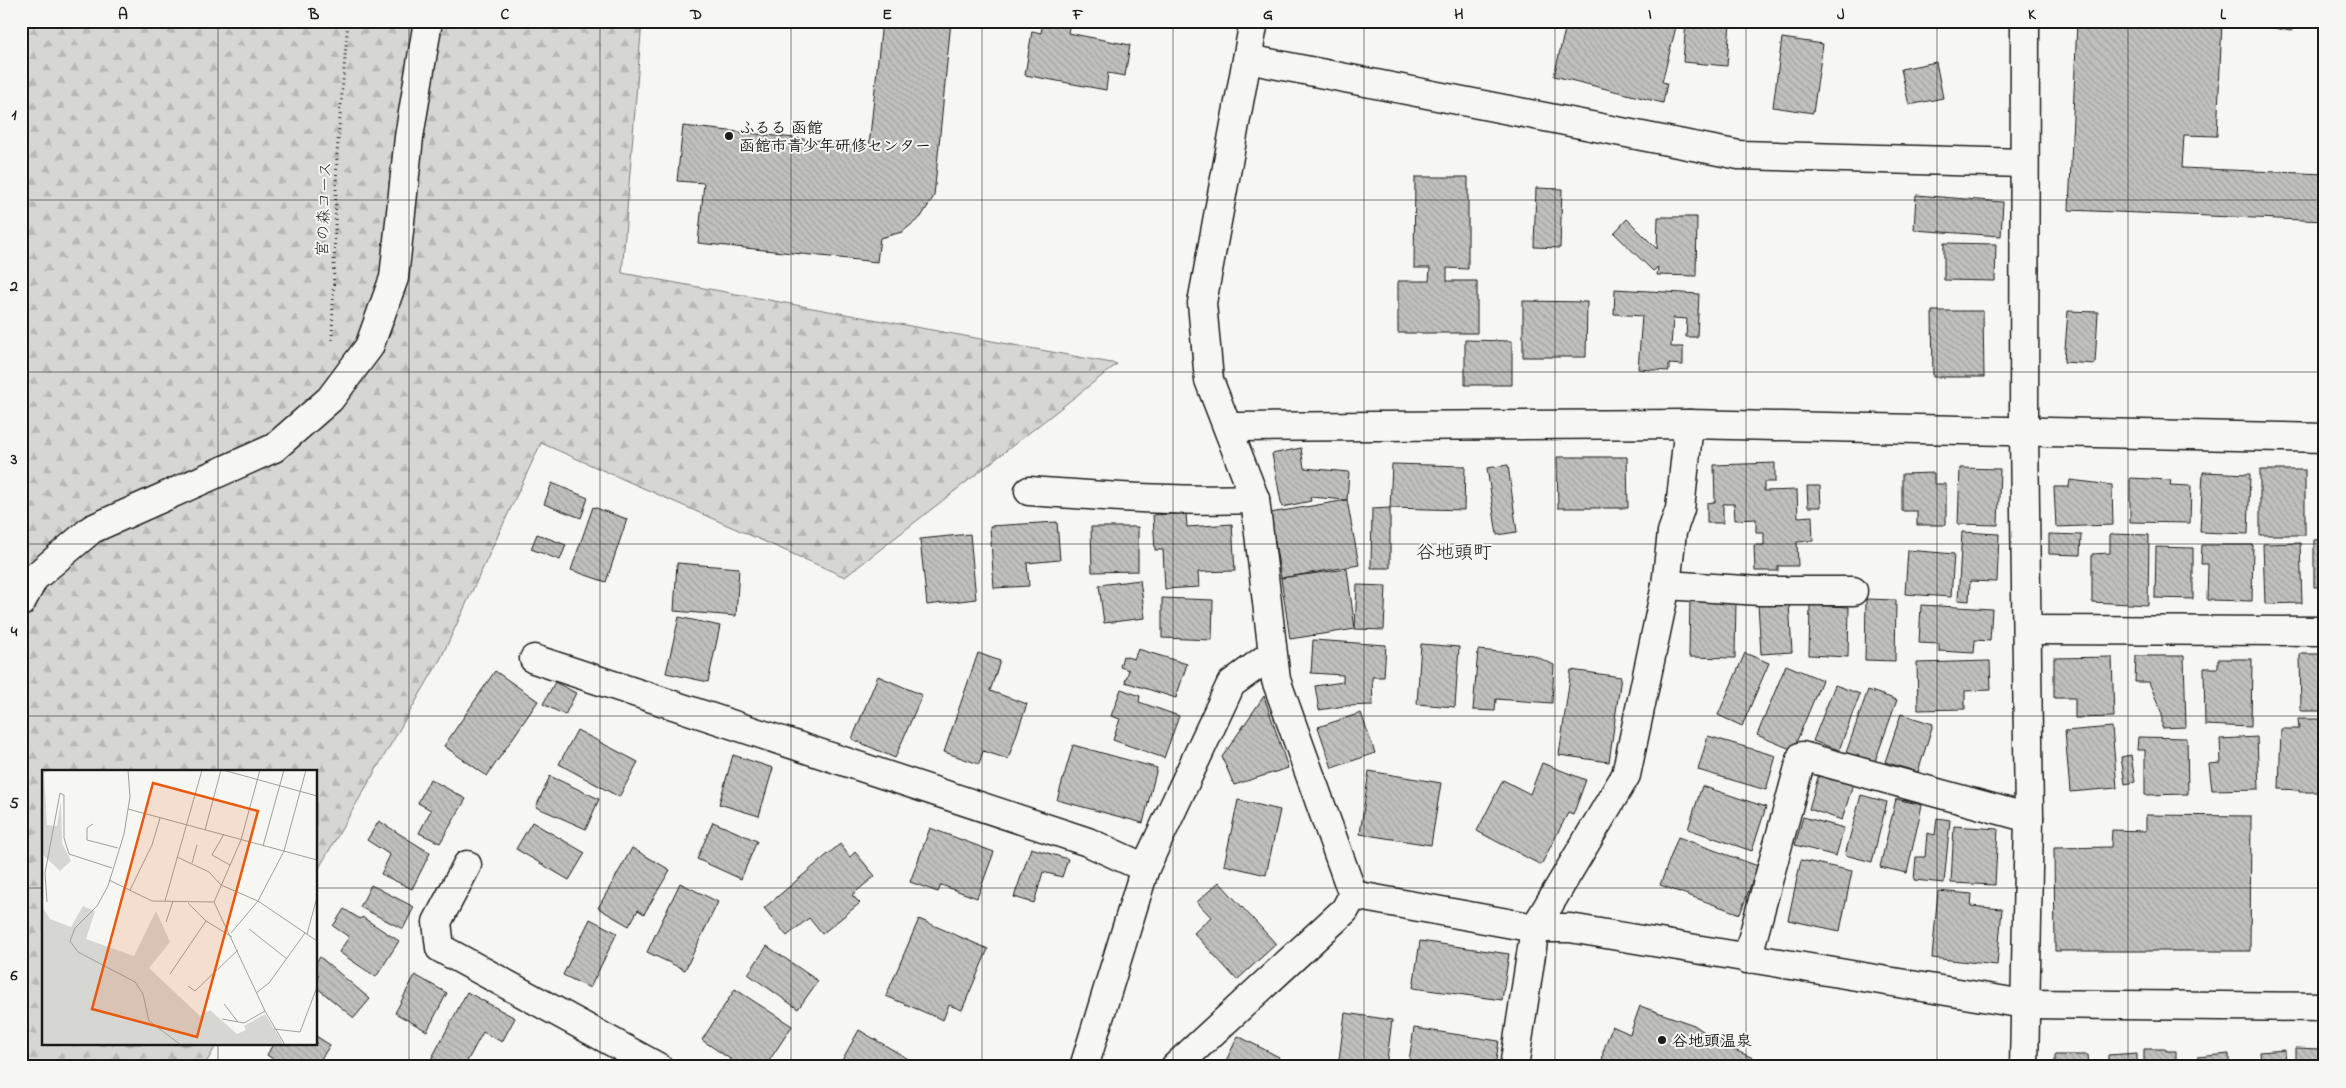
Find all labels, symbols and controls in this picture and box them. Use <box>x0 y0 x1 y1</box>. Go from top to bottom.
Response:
text: A <box>118 3 128 27</box>
text: B <box>308 3 320 27</box>
text: C <box>501 3 510 27</box>
text: D <box>689 3 702 27</box>
text: E <box>882 3 892 27</box>
text: F <box>1072 3 1084 27</box>
text: G <box>1263 3 1273 27</box>
text: H <box>1454 3 1464 27</box>
text: I <box>1648 3 1652 27</box>
text: J <box>1837 3 1845 27</box>
text: K <box>2028 3 2037 27</box>
text: L <box>2220 3 2227 27</box>
text: 1 <box>11 103 17 127</box>
place label: ふるる 函館 函館市青少年研修センター <box>739 117 931 159</box>
marker: ふるる 函館 函館市青少年研修センター <box>723 130 735 142</box>
street label: 宮の森コース <box>311 161 339 257</box>
text: 2 <box>9 275 18 299</box>
text: 3 <box>10 448 18 472</box>
district label: 谷地頭町 <box>1416 540 1492 567</box>
text: 4 <box>10 620 18 644</box>
inset map <box>42 770 318 1046</box>
text: 5 <box>9 792 19 816</box>
text: 6 <box>9 964 18 988</box>
place label: 谷地頭温泉 <box>1672 1030 1752 1054</box>
marker: 谷地頭温泉 <box>1656 1034 1668 1046</box>

